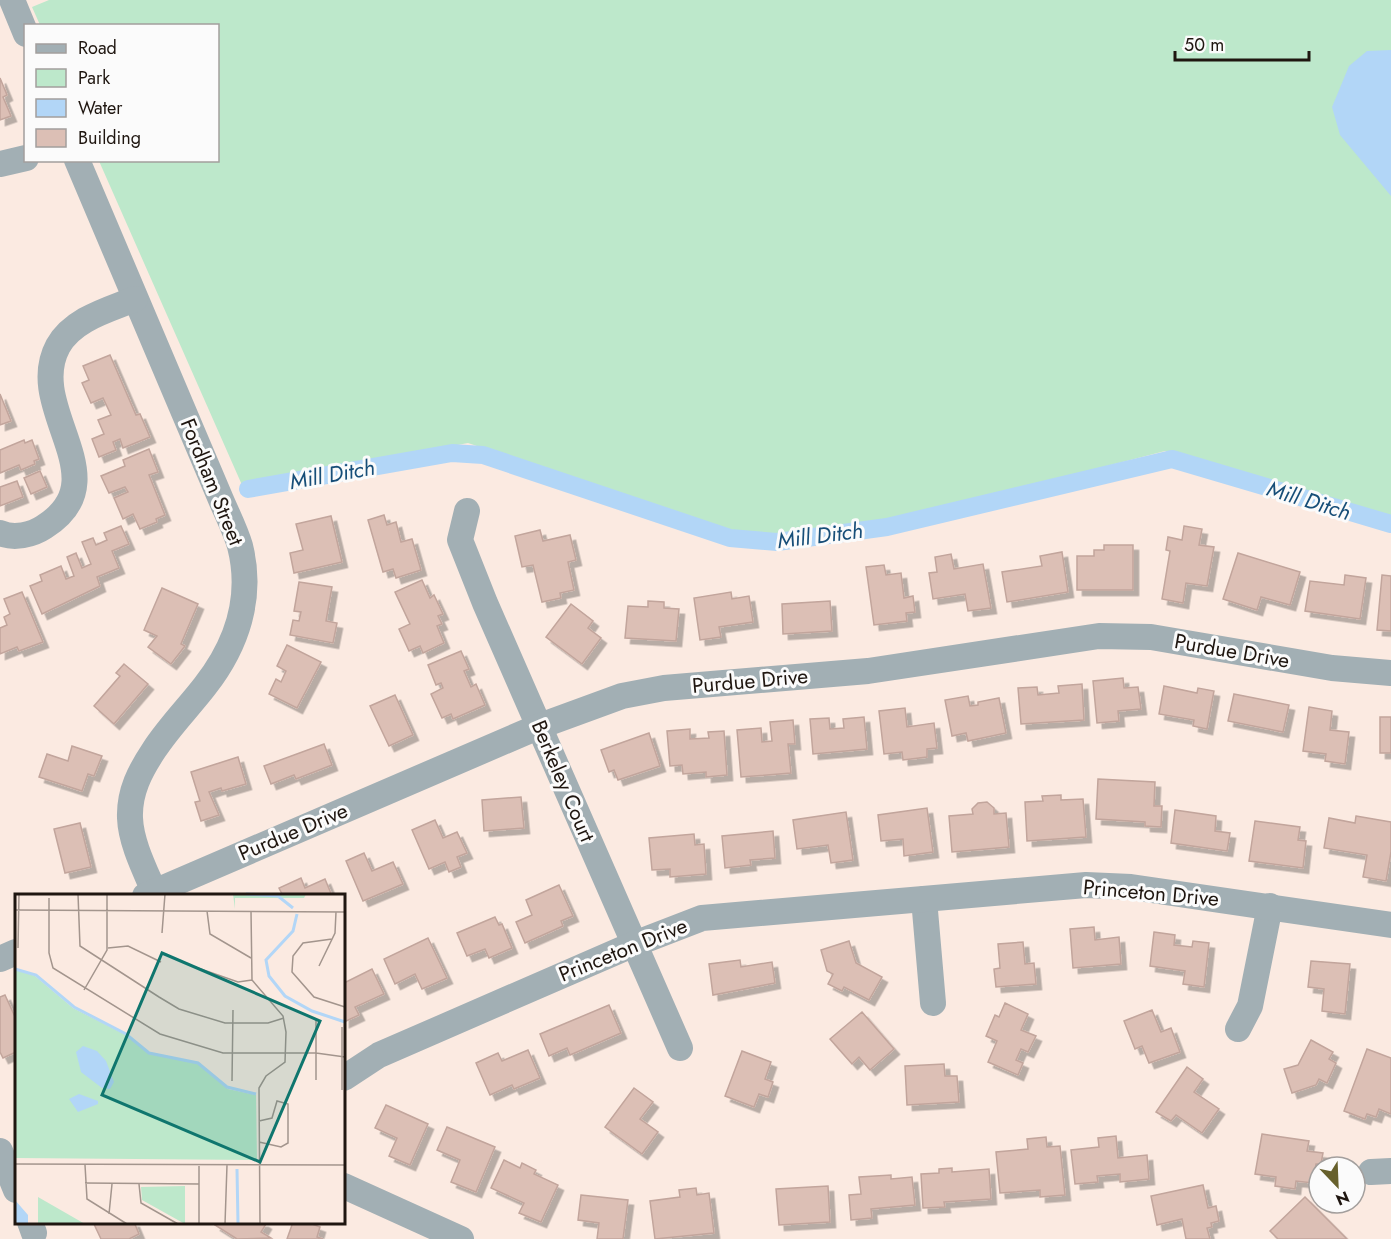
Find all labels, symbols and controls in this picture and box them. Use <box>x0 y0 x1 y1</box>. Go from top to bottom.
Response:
legend <box>24 24 219 162</box>
scale bar <box>1175 24 1308 62</box>
text: 50 m <box>1184 32 1224 58</box>
text: Road <box>78 35 117 61</box>
text: Park <box>78 65 110 91</box>
text: Water <box>78 95 123 121</box>
text: Building <box>78 125 141 151</box>
street label: Fordham Street <box>173 414 251 550</box>
water label: Mill Ditch <box>287 451 377 497</box>
water label: Mill Ditch <box>1263 472 1355 528</box>
water label: Mill Ditch <box>775 514 865 556</box>
street label: Purdue Drive <box>1172 626 1292 676</box>
street label: Purdue Drive <box>691 661 809 701</box>
street label: Berkeley Court <box>524 716 602 846</box>
street label: Purdue Drive <box>234 795 352 868</box>
street label: Princeton Drive <box>1082 872 1220 914</box>
inset map <box>15 894 345 1224</box>
street label: Princeton Drive <box>554 911 692 989</box>
north arrow <box>1307 1155 1367 1215</box>
text: N <box>1332 1185 1353 1211</box>

